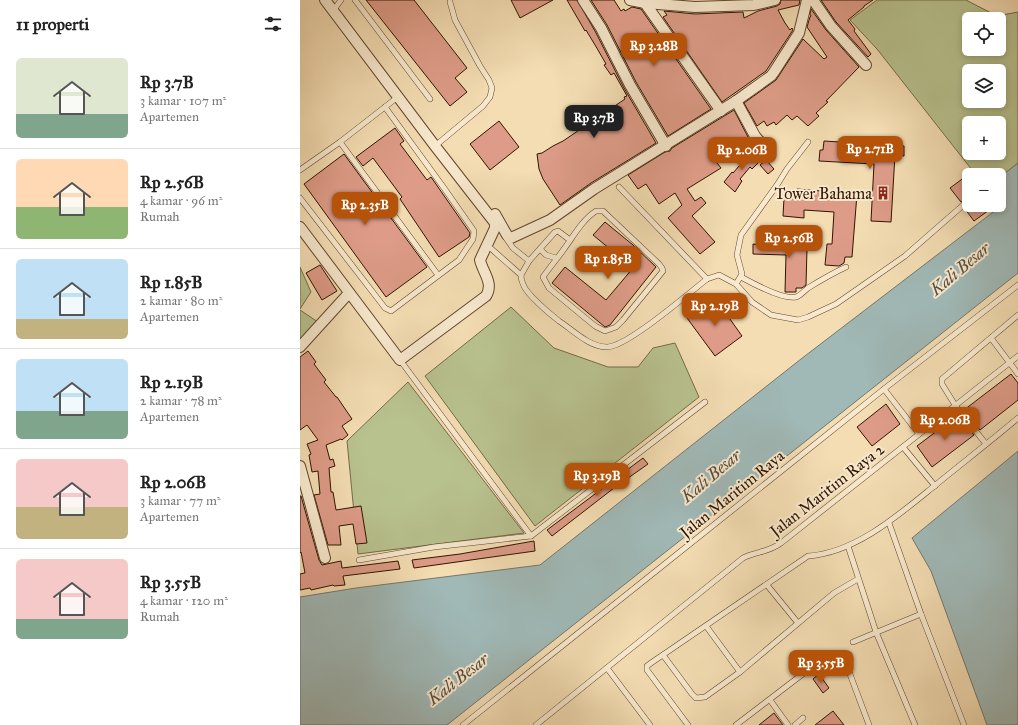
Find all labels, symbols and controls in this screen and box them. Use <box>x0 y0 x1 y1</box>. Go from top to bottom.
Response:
map controls <box>962 12 1006 212</box>
button: locate <box>962 12 1006 56</box>
icon: filters <box>262 13 284 35</box>
text: 11 properti <box>16 14 89 35</box>
pin: Rp 3.28B <box>613 33 695 67</box>
text: Rp 3.28B <box>630 38 678 54</box>
button: layers <box>962 64 1006 108</box>
text: Rp 3.7B <box>140 72 194 93</box>
icon: home <box>48 74 96 122</box>
text: 3 kamar · 107 m² <box>140 93 226 109</box>
pin: Rp 3.7B <box>557 105 631 139</box>
text: Apartemen <box>140 109 199 125</box>
text: Rp 3.7B <box>573 110 615 126</box>
button: + <box>962 116 1006 160</box>
pin: Rp 2.71B <box>829 136 911 170</box>
pin: Rp 2.06B <box>701 137 783 171</box>
text: Rp 2.71B <box>846 141 894 157</box>
text: Rp 2.06B <box>717 142 767 158</box>
button: − <box>962 168 1006 212</box>
text: Rp 2.56B <box>140 172 204 193</box>
icon: home <box>48 175 96 223</box>
place label: Tower Bahama <box>775 184 872 203</box>
building icon: Tower Bahama <box>875 185 891 201</box>
pin: Rp 2.35B <box>324 192 406 226</box>
text: 4 kamar · 96 m² <box>140 193 222 209</box>
text: Rp 2.35B <box>341 197 389 213</box>
text: Rumah <box>140 209 180 225</box>
pin: Rp 2.56B <box>748 225 830 259</box>
text: Rp 2.56B <box>765 230 813 246</box>
water label: Kali Besar <box>925 237 995 301</box>
pin: Rp 1.85B <box>567 246 649 280</box>
text: Rp 1.85B <box>584 251 632 267</box>
text: Rp 1.85B <box>140 272 203 293</box>
icon: home <box>48 275 96 323</box>
text: 2 kamar · 80 m² <box>140 293 222 309</box>
pin: Rp 2.19B <box>674 293 756 327</box>
text: Rp 2.19B <box>691 298 739 314</box>
text: Apartemen <box>140 309 199 325</box>
text: Rp 2.19B <box>140 372 203 393</box>
icon: home <box>48 375 96 423</box>
text: 2 kamar · 78 m² <box>140 393 222 409</box>
pin: Rp 2.06B <box>904 407 986 441</box>
text: Apartemen <box>140 409 199 425</box>
text: Rp 2.06B <box>920 412 970 428</box>
street label: Jalan Maritim Raya 2 <box>764 439 889 543</box>
water label: Kali Besar <box>676 444 746 508</box>
street label: Jalan Maritim Raya <box>675 446 789 544</box>
pin: Rp 3.19B <box>556 463 638 497</box>
text: Rp 3.19B <box>574 468 620 484</box>
text: Rp 2.06B <box>140 472 206 493</box>
icon: home <box>48 475 96 523</box>
text: 3 kamar · 77 m² <box>140 493 221 509</box>
text: Apartemen <box>140 509 199 525</box>
text: Rp 3.55B <box>140 572 201 593</box>
icon: home <box>48 575 96 623</box>
text: 4 kamar · 120 m² <box>140 593 228 609</box>
text: Rumah <box>140 609 180 625</box>
water label: Kali Besar <box>422 648 493 710</box>
pin: Rp 3.55B <box>780 650 862 684</box>
text: Rp 3.55B <box>798 655 844 671</box>

